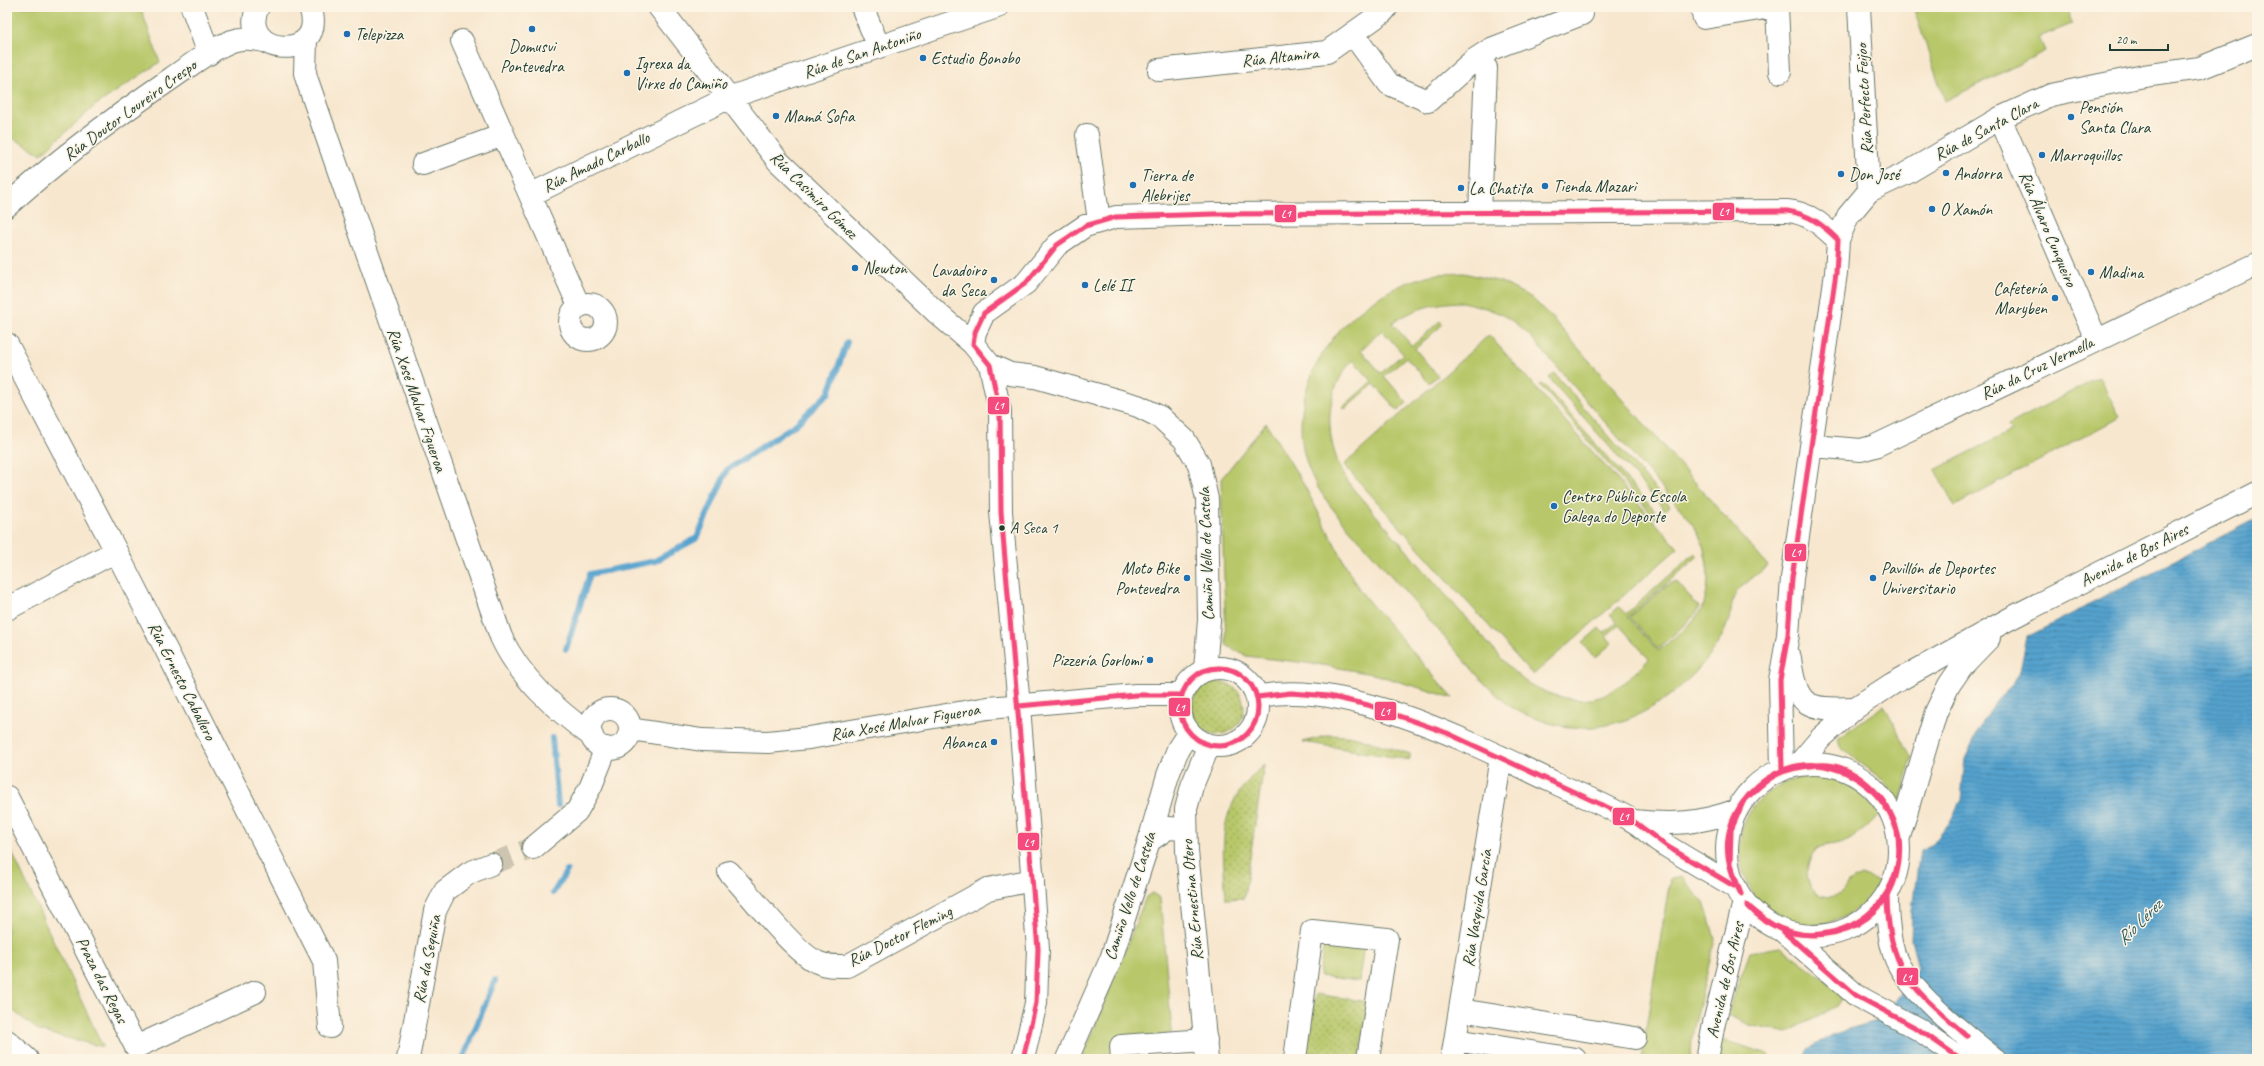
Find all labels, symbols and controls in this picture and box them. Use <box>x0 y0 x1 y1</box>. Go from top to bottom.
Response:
street label: Rúa de San Antoniño <box>801 23 924 83</box>
place label: Telepizza <box>355 24 405 45</box>
marker: Domusvi Pontevedra <box>527 24 537 34</box>
scale bar <box>2110 26 2168 52</box>
marker: Telepizza <box>342 29 352 39</box>
text: 20 m <box>2116 32 2138 48</box>
place label: Domusvi Pontevedra <box>500 36 565 77</box>
street label: Rúa Perfecto Feijoo <box>1851 41 1877 155</box>
street label: Rúa Altamira <box>1241 42 1321 71</box>
place label: Estudio Bonobo <box>931 48 1021 69</box>
street label: Rúa Doutor Loureiro Crespo <box>59 53 202 165</box>
place label: Igrexa da Virxe do Camiño <box>635 53 728 94</box>
marker: Estudio Bonobo <box>918 53 928 63</box>
marker: Igrexa da Virxe do Camiño <box>622 68 632 78</box>
street label: Rúa de Santa Clara <box>1931 92 2043 165</box>
place label: Pensión Santa Clara <box>2079 97 2152 138</box>
place label: Mamá Sofìa <box>784 106 856 127</box>
marker: Mamá Sofìa <box>771 111 781 121</box>
marker: Pensión Santa Clara <box>2066 112 2076 122</box>
street label: Rúa Amado Carballo <box>539 127 654 197</box>
place label: Marroquillos <box>2050 145 2124 166</box>
street label: Rúa Casimiro Gómez <box>766 147 863 244</box>
marker: Marroquillos <box>2037 150 2047 160</box>
place label: Andorra <box>1954 163 2003 184</box>
place label: Don José <box>1849 164 1902 185</box>
place label: Tierra de Alebrijes <box>1141 165 1194 206</box>
marker: Andorra <box>1941 168 1951 178</box>
street label: Rúa Álvaro Cunqueiro <box>2014 168 2083 291</box>
marker: Don José <box>1836 169 1846 179</box>
place label: Tienda Mazari <box>1553 176 1639 197</box>
place label: La Chatita <box>1469 178 1534 199</box>
marker: Tierra de Alebrijes <box>1128 180 1138 190</box>
marker: Tienda Mazari <box>1540 181 1550 191</box>
marker: La Chatita <box>1456 183 1466 193</box>
place label: O Xamón <box>1940 199 1993 220</box>
line badge: L1 <box>1712 202 1735 221</box>
line badge: L1 <box>1274 204 1297 223</box>
text: L1 <box>1719 204 1730 218</box>
marker: O Xamón <box>1927 204 1937 214</box>
text: L1 <box>1281 206 1292 220</box>
place label: Newton <box>863 258 908 279</box>
place label: Lavadoiro da Seca <box>931 260 988 301</box>
place label: Madina <box>2099 262 2145 283</box>
marker: Newton <box>850 263 860 273</box>
marker: Madina <box>2086 267 2096 277</box>
marker: Lavadoiro da Seca <box>989 275 999 285</box>
place label: Lelé II <box>1093 275 1137 296</box>
place label: Cafetería Maryben <box>1993 278 2049 319</box>
marker: Lelé II <box>1080 280 1090 290</box>
marker: Cafetería Maryben <box>2050 293 2060 303</box>
street label: Rúa Xosé Malvar Figueroa <box>383 325 452 476</box>
street label: Rúa da Cruz Vermella <box>1977 331 2099 404</box>
line badge: L1 <box>987 396 1010 415</box>
text: L1 <box>994 398 1005 412</box>
street label: Camiño Vello de Castela <box>1193 485 1219 621</box>
place label: Centro Público Escola Galega do Deporte <box>1562 486 1688 527</box>
marker: Centro Público Escola Galega do Deporte <box>1549 501 1559 511</box>
place label: A Seca 1 <box>1010 518 1059 538</box>
street label: Avenida de Bos Aires <box>2076 518 2193 591</box>
marker: A Seca 1 <box>997 523 1007 533</box>
line badge: L1 <box>1784 543 1807 562</box>
text: L1 <box>1791 545 1802 559</box>
place label: Moto Bike Pontevedra <box>1115 558 1181 599</box>
place label: Pavillón de Deportes Universitario <box>1881 558 1997 599</box>
marker: Moto Bike Pontevedra <box>1182 573 1192 583</box>
marker: Pavillón de Deportes Universitario <box>1868 573 1878 583</box>
street label: Rúa Ernesto Caballero <box>143 618 221 744</box>
place label: Pizzería Gorlomi <box>1052 650 1144 671</box>
marker: Pizzería Gorlomi <box>1145 655 1155 665</box>
line badge: L1 <box>1168 697 1191 717</box>
street label: Rúa Xosé Malvar Figueroa <box>829 698 983 745</box>
text: L1 <box>1175 700 1186 714</box>
line badge: L1 <box>1374 701 1397 721</box>
text: L1 <box>1380 704 1391 718</box>
place label: Abanca <box>942 732 987 753</box>
marker: Abanca <box>989 737 999 747</box>
line badge: L1 <box>1612 807 1635 826</box>
text: L1 <box>1619 809 1630 823</box>
street label: Camiño Vello de Castela <box>1099 828 1161 963</box>
line badge: L1 <box>1017 832 1040 851</box>
text: L1 <box>1024 835 1035 849</box>
street label: Rúa Ernestina Otero <box>1176 838 1208 961</box>
street label: Rúa Vasquida García <box>1457 846 1497 968</box>
water label: Río Lérez <box>2112 892 2169 949</box>
street label: Rúa Doctor Fleming <box>844 900 957 971</box>
street label: Rúa da Sequiña <box>408 912 446 1005</box>
street label: Avenida de Bos Aires <box>1701 918 1749 1040</box>
street label: Praza das Regas <box>71 933 134 1029</box>
line badge: L1 <box>1896 967 1919 986</box>
text: L1 <box>1902 970 1913 984</box>

